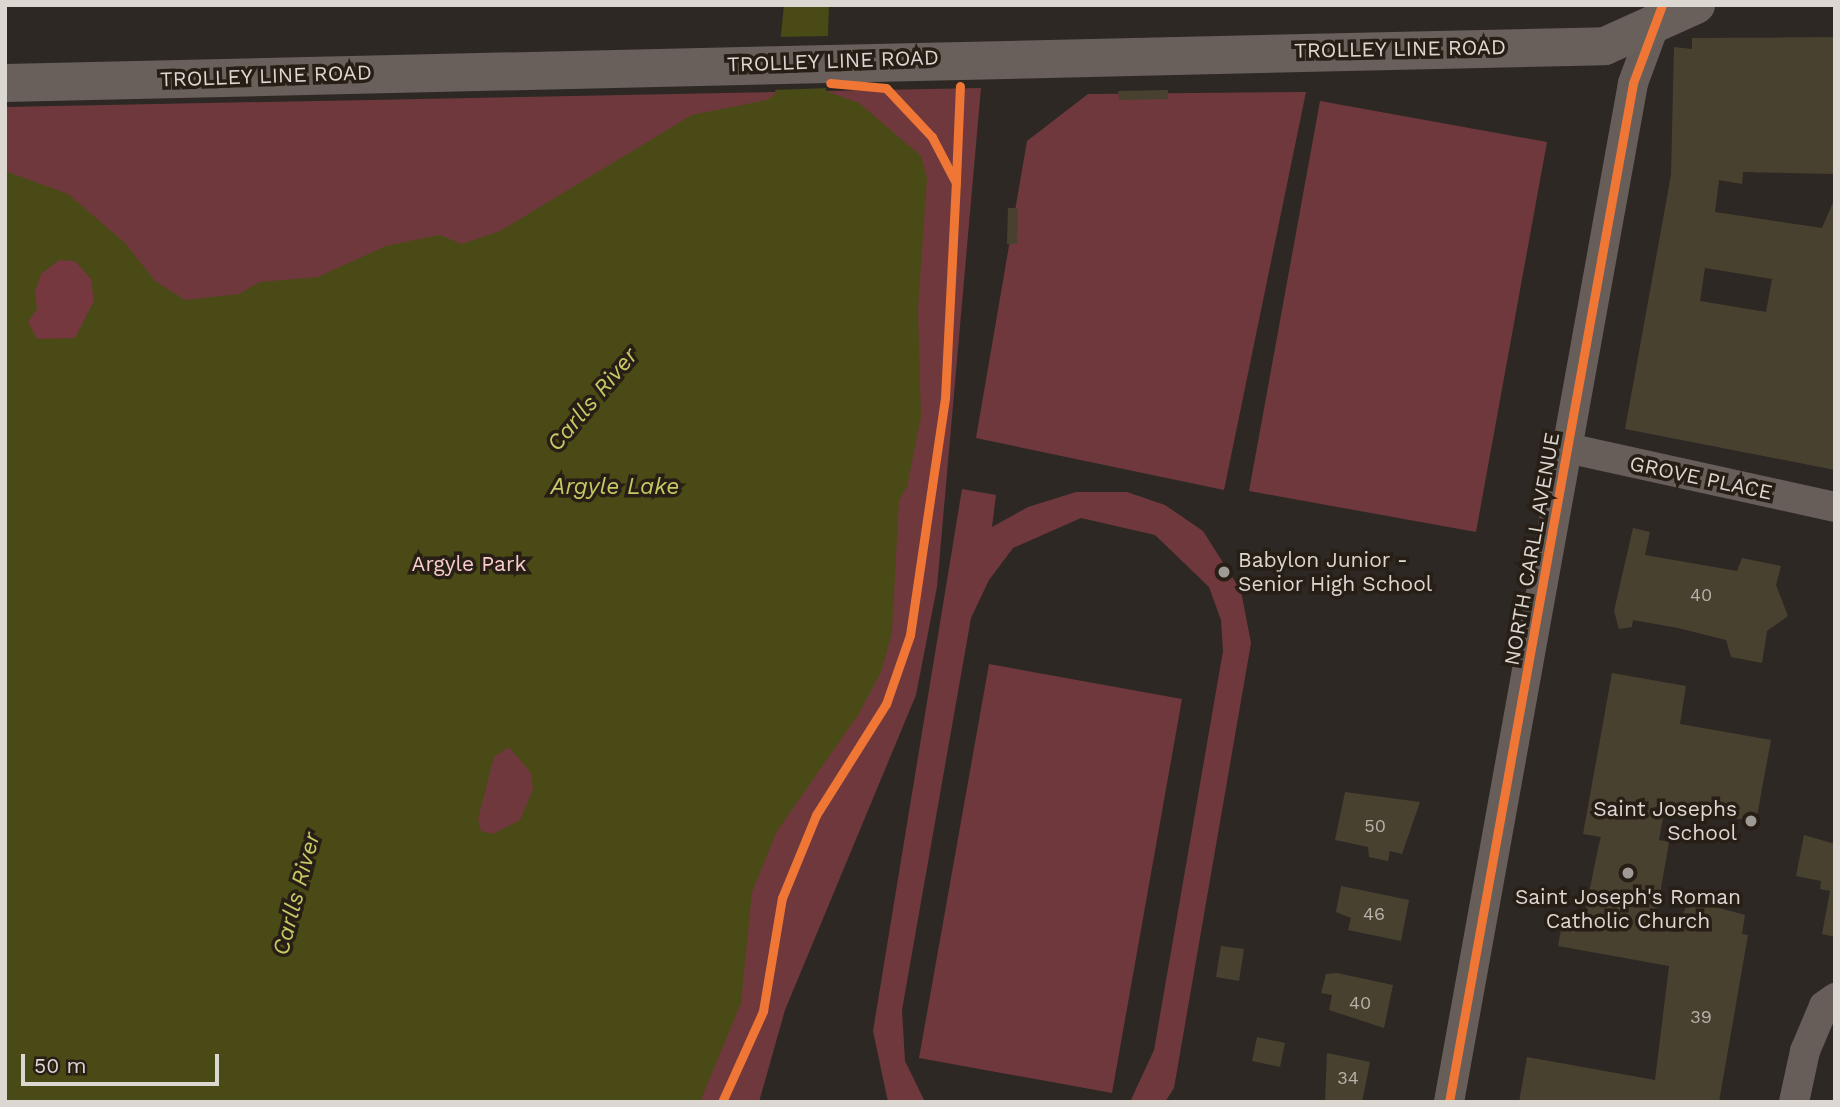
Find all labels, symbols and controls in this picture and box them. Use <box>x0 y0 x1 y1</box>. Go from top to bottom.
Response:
street label: TROLLEY LINE ROAD <box>1293 35 1507 63</box>
street label: TROLLEY LINE ROAD <box>726 45 940 77</box>
street label: TROLLEY LINE ROAD <box>159 60 373 92</box>
water label: Carlls River <box>542 343 644 457</box>
street label: NORTH CARLL AVENUE <box>1499 430 1565 668</box>
street label: GROVE PLACE <box>1627 451 1775 505</box>
water label: Argyle Lake <box>551 473 679 501</box>
place label: Babylon Junior - Senior High School <box>1238 547 1433 597</box>
park label: Argyle Park <box>412 551 526 577</box>
marker: Babylon Junior - Senior High School <box>1216 564 1232 580</box>
house number: 40 <box>1690 584 1712 606</box>
place label: Saint Josephs School <box>1593 796 1737 846</box>
marker: Saint Josephs School <box>1743 813 1759 829</box>
house number: 50 <box>1364 815 1386 837</box>
water label: Carlls River <box>267 829 327 959</box>
marker: Saint Joseph's Roman Catholic Church <box>1620 865 1636 881</box>
place label: Saint Joseph's Roman Catholic Church <box>1515 884 1741 934</box>
house number: 46 <box>1363 903 1385 925</box>
house number: 40 <box>1349 992 1371 1014</box>
house number: 39 <box>1690 1006 1712 1028</box>
scale bar <box>24 1040 222 1084</box>
text: 50 m <box>34 1053 86 1078</box>
house number: 34 <box>1337 1067 1359 1089</box>

